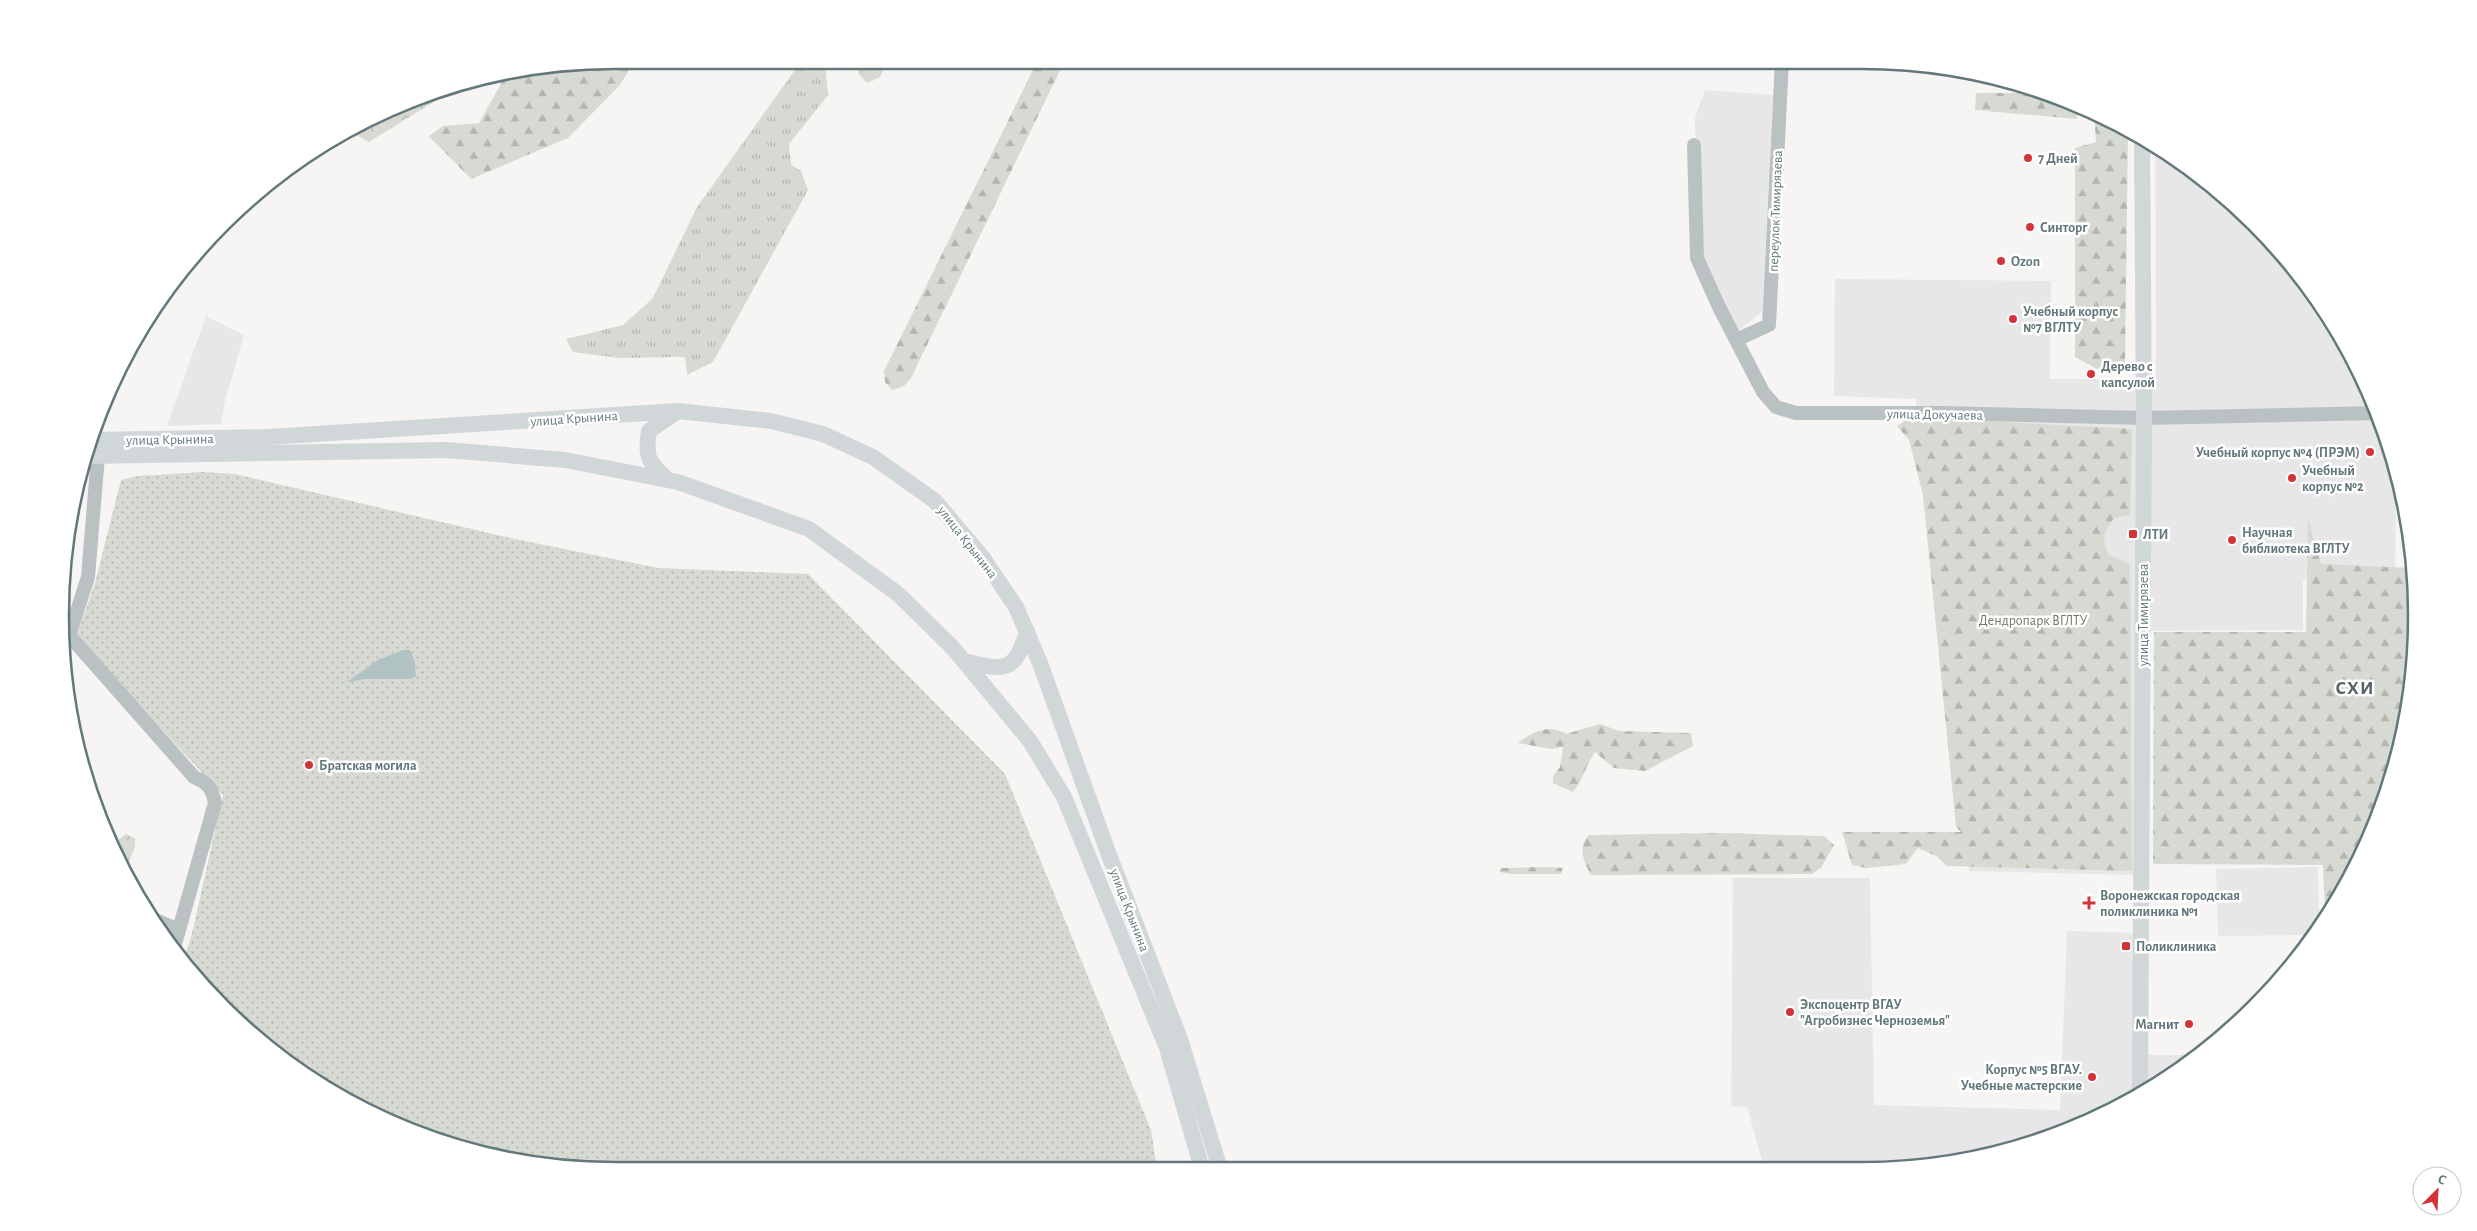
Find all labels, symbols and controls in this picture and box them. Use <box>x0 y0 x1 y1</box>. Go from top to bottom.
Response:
street label: переулок Тимирязева <box>1767 149 1785 272</box>
marker: 7 Дней <box>2022 152 2034 164</box>
place label: 7 Дней <box>2038 152 2078 166</box>
marker: Синторг <box>2024 221 2036 233</box>
place label: Синторг <box>2040 221 2088 235</box>
marker: Ozon <box>1995 255 2007 267</box>
place label: Ozon <box>2011 255 2040 269</box>
place label: Учебный корпус №7 ВГЛТУ <box>2023 305 2118 335</box>
marker: Учебный корпус №7 ВГЛТУ <box>2007 313 2019 325</box>
place label: Дерево с капсулой <box>2101 360 2155 390</box>
marker: Дерево с капсулой <box>2085 368 2097 380</box>
street label: улица Докучаева <box>1886 407 1984 423</box>
street label: улица Крынина <box>529 409 619 429</box>
street label: улица Крынина <box>125 432 215 448</box>
place label: Учебный корпус №4 (ПРЭМ) <box>2196 446 2360 460</box>
marker: Учебный корпус №4 (ПРЭМ) <box>2364 446 2376 458</box>
place label: Учебный корпус №2 <box>2302 464 2364 494</box>
marker: Учебный корпус №2 <box>2286 472 2298 484</box>
street label: улица Крынина <box>934 503 1000 582</box>
place label: Научная библиотека ВГЛТУ <box>2242 526 2350 556</box>
marker: ЛТИ <box>2127 528 2139 540</box>
place label: ЛТИ <box>2143 528 2169 542</box>
marker: Научная библиотека ВГЛТУ <box>2226 534 2238 546</box>
street label: улица Тимирязева <box>2137 563 2151 667</box>
park label: Дендропарк ВГЛТУ <box>1979 614 2087 628</box>
district label: СХИ <box>2336 679 2374 698</box>
marker: Братская могила <box>303 759 315 771</box>
place label: Братская могила <box>319 759 417 773</box>
street label: улица Крынина <box>1106 866 1152 954</box>
place label: Воронежская городская поликлиника №1 <box>2100 889 2240 919</box>
marker: Воронежская городская поликлиника №1 <box>2082 896 2096 910</box>
marker: Поликлиника <box>2120 940 2132 952</box>
place label: Поликлиника <box>2136 940 2217 954</box>
place label: Экспоцентр ВГАУ "Агробизнес Черноземья" <box>1800 998 1950 1028</box>
marker: Экспоцентр ВГАУ "Агробизнес Черноземья" <box>1784 1006 1796 1018</box>
place label: Магнит <box>2135 1018 2180 1032</box>
marker: Магнит <box>2183 1018 2195 1030</box>
place label: Корпус №5 ВГАУ. Учебные мастерские <box>1961 1063 2082 1093</box>
marker: Корпус №5 ВГАУ. Учебные мастерские <box>2086 1071 2098 1083</box>
north arrow <box>2412 1166 2462 1216</box>
text: С <box>2435 1172 2448 1188</box>

